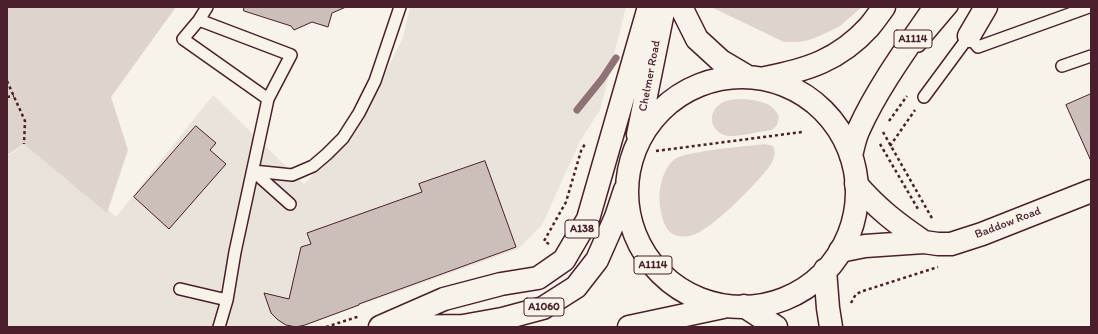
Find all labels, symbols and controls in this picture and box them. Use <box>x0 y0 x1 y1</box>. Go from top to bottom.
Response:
road number: A1114 <box>894 30 932 48</box>
street label: Chelmer Road <box>636 39 664 113</box>
street label: Baddow Road <box>973 204 1043 242</box>
road number: A138 <box>565 220 599 238</box>
road number: A1114 <box>634 256 672 274</box>
road number: A1060 <box>524 298 564 316</box>

